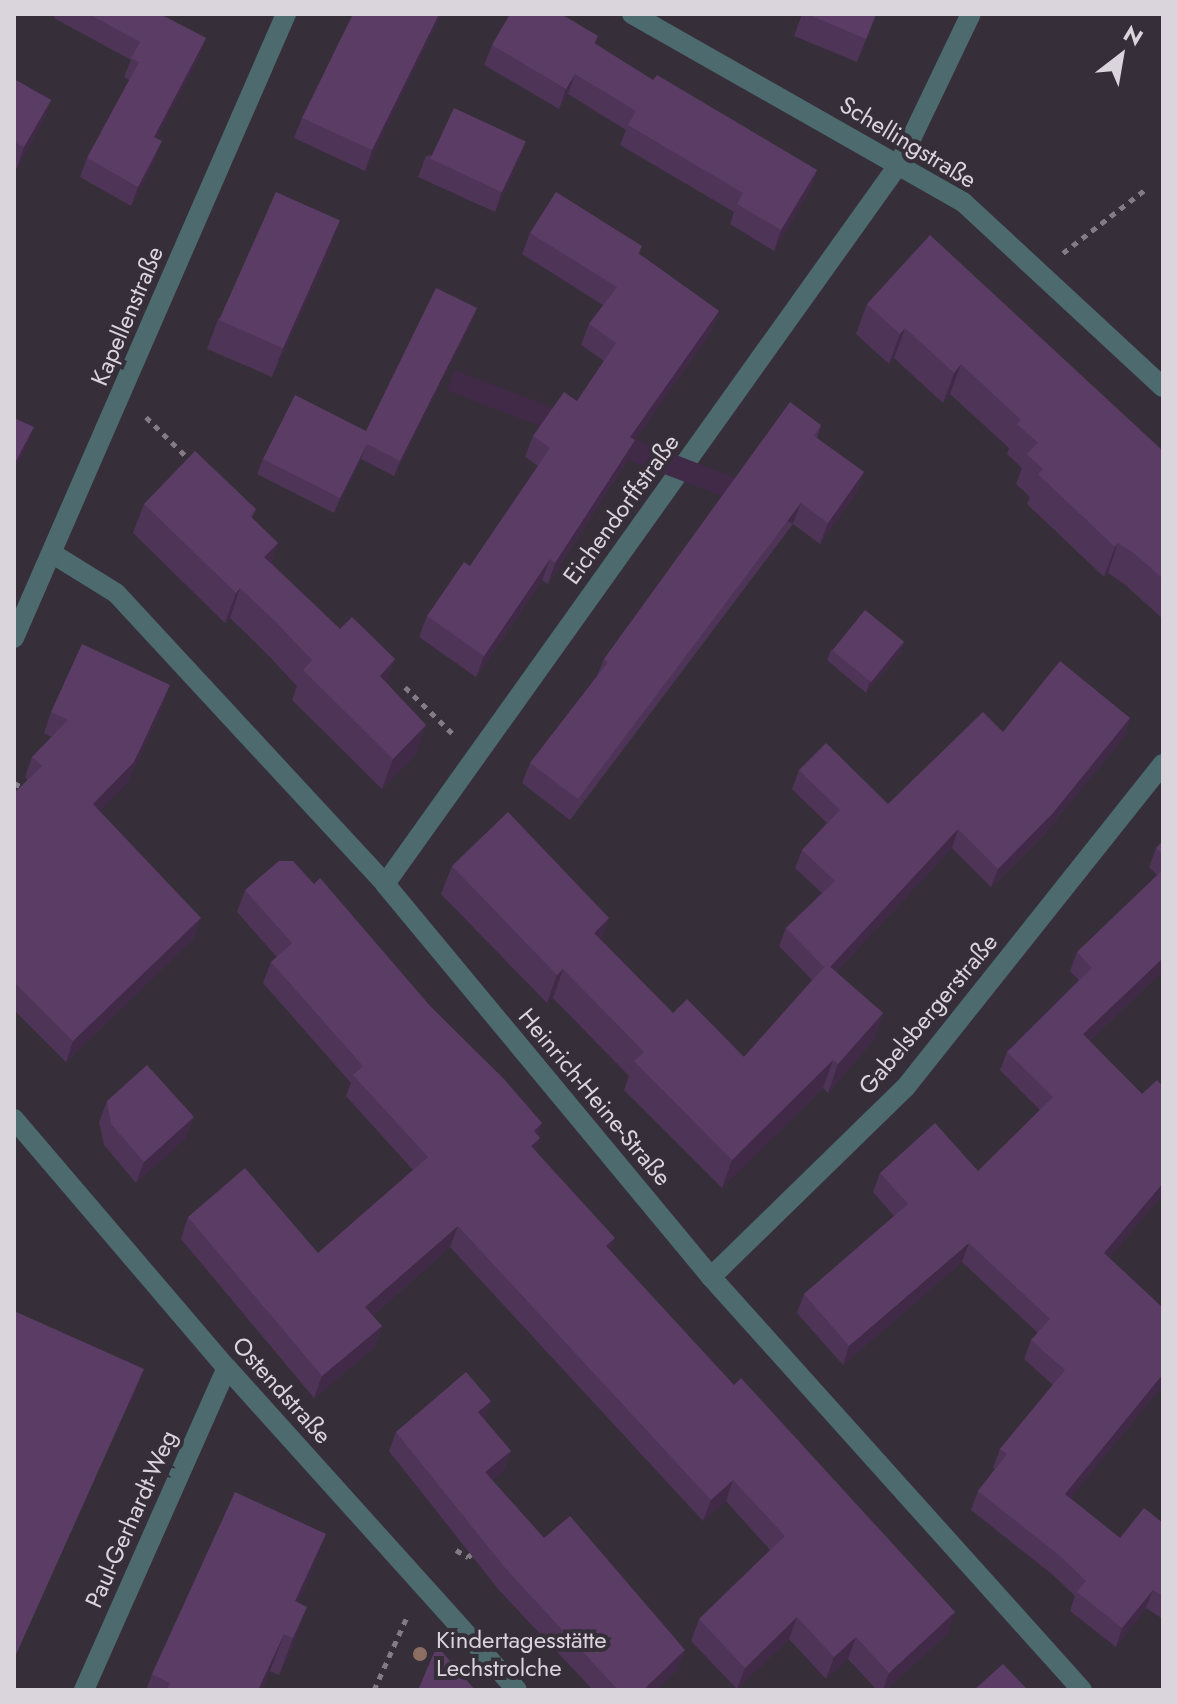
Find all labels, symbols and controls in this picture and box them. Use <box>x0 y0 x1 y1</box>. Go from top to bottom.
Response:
north arrow <box>1081 16 1161 96</box>
text: N <box>1118 17 1149 54</box>
street label: Schellingstraße <box>834 90 982 194</box>
street label: Kapellenstraße <box>85 242 169 390</box>
street label: Eichendorffstraße <box>557 428 685 590</box>
street label: Gabelsbergerstraße <box>852 928 1004 1100</box>
street label: Heinrich-Heine-Straße <box>513 1003 677 1191</box>
street label: Ostendstraße <box>226 1331 338 1449</box>
street label: Paul-Gerhardt-Weg <box>79 1426 183 1612</box>
place label: Kindertagesstätte Lechstrolche <box>436 1626 607 1682</box>
marker: Kindertagesstätte Lechstrolche <box>411 1645 429 1663</box>

